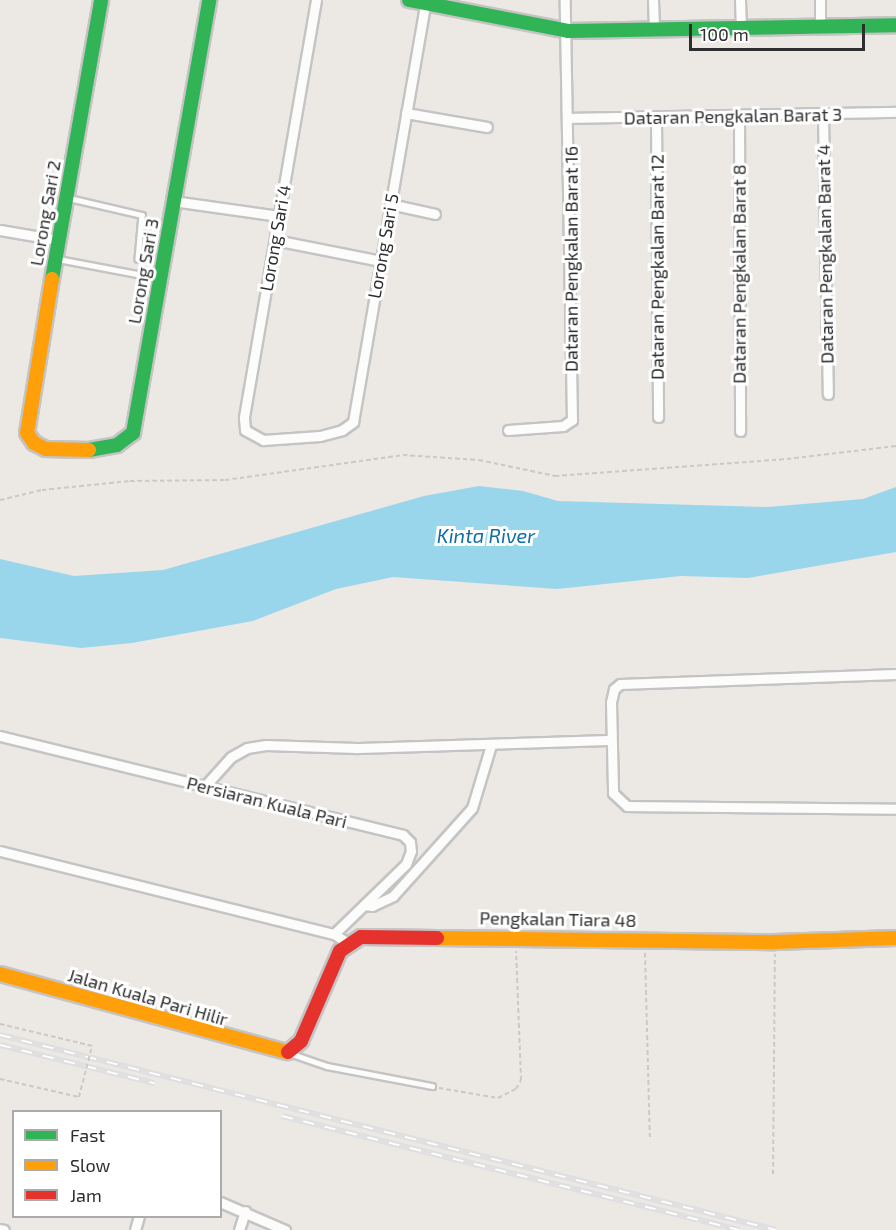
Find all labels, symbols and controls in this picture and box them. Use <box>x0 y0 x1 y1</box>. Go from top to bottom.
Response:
scale bar <box>692 12 868 50</box>
text: 100 m <box>700 23 749 45</box>
street label: Dataran Pengkalan Barat 3 <box>624 103 842 129</box>
street label: Dataran Pengkalan Barat 4 <box>812 144 838 364</box>
street label: Dataran Pengkalan Barat 16 <box>560 146 582 372</box>
street label: Dataran Pengkalan Barat 12 <box>646 154 668 380</box>
street label: Lorong Sari 2 <box>25 158 65 268</box>
street label: Dataran Pengkalan Barat 8 <box>728 164 750 384</box>
street label: Lorong Sari 4 <box>255 183 295 293</box>
street label: Lorong Sari 5 <box>363 192 403 300</box>
street label: Lorong Sari 3 <box>123 217 163 325</box>
water label: Kinta River <box>437 523 535 547</box>
street label: Persiaran Kuala Pari <box>185 772 349 832</box>
street label: Pengkalan Tiara 48 <box>479 907 637 931</box>
street label: Jalan Kuala Pari Hilir <box>66 964 230 1030</box>
legend <box>12 1110 222 1218</box>
text: Fast <box>70 1124 105 1146</box>
text: Slow <box>70 1154 110 1176</box>
text: Jam <box>70 1184 102 1206</box>

